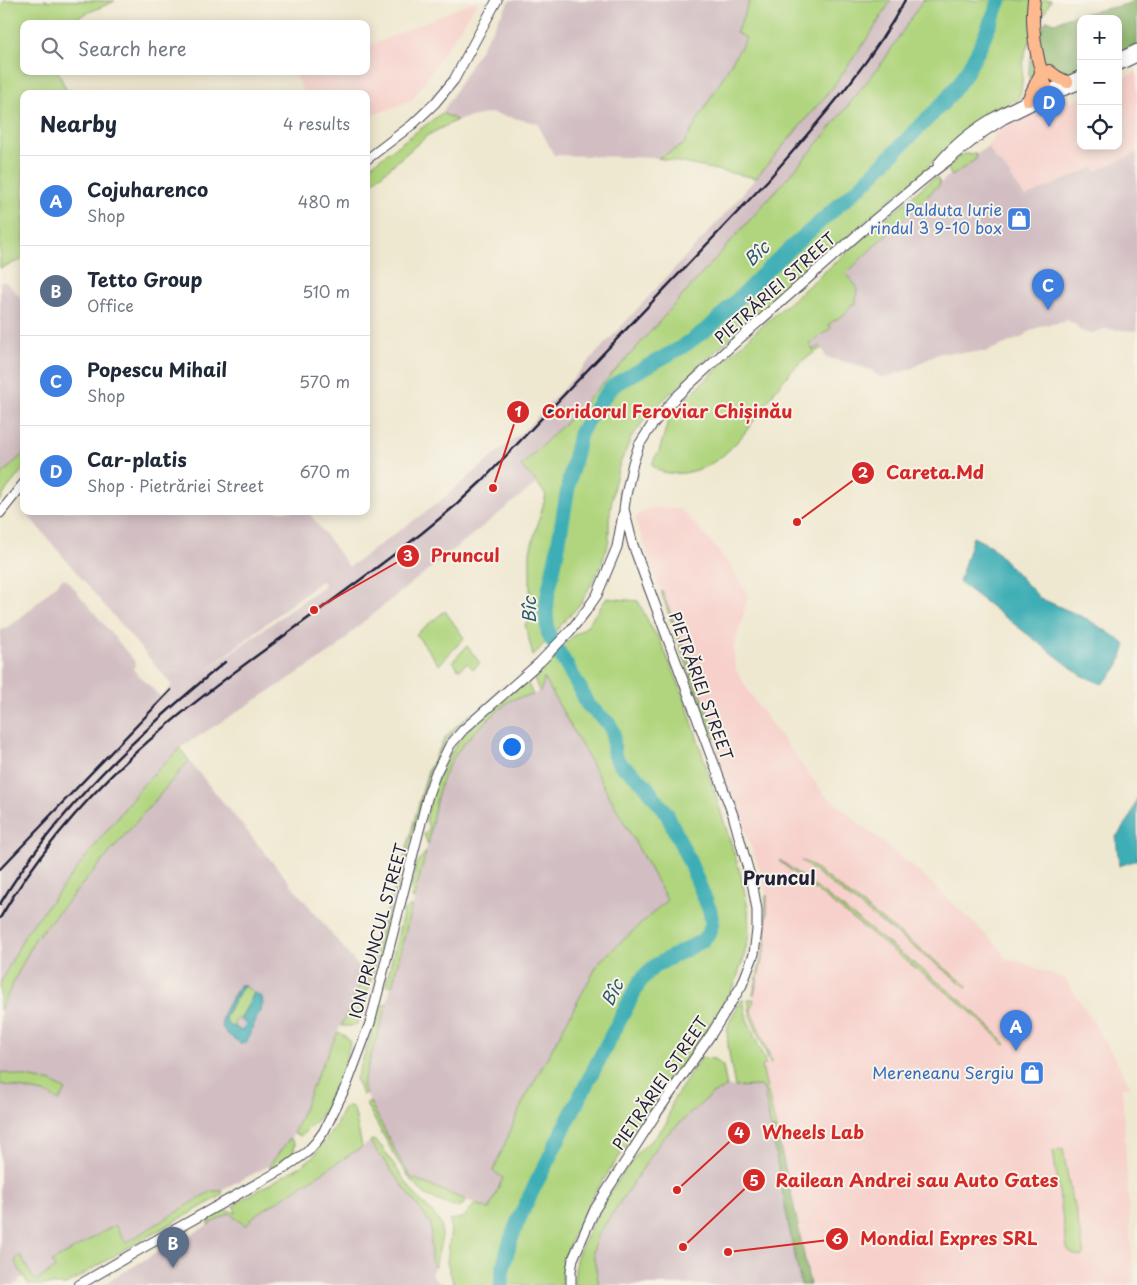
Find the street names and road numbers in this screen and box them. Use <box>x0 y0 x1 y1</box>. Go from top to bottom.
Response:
street label: PIETRĂRIEI STREET <box>708 226 840 348</box>
street label: PIETRĂRIEI STREET <box>664 608 740 763</box>
street label: ION PRUNCUL STREET <box>342 840 412 1021</box>
street label: PIETRĂRIEI STREET <box>606 1011 713 1154</box>

